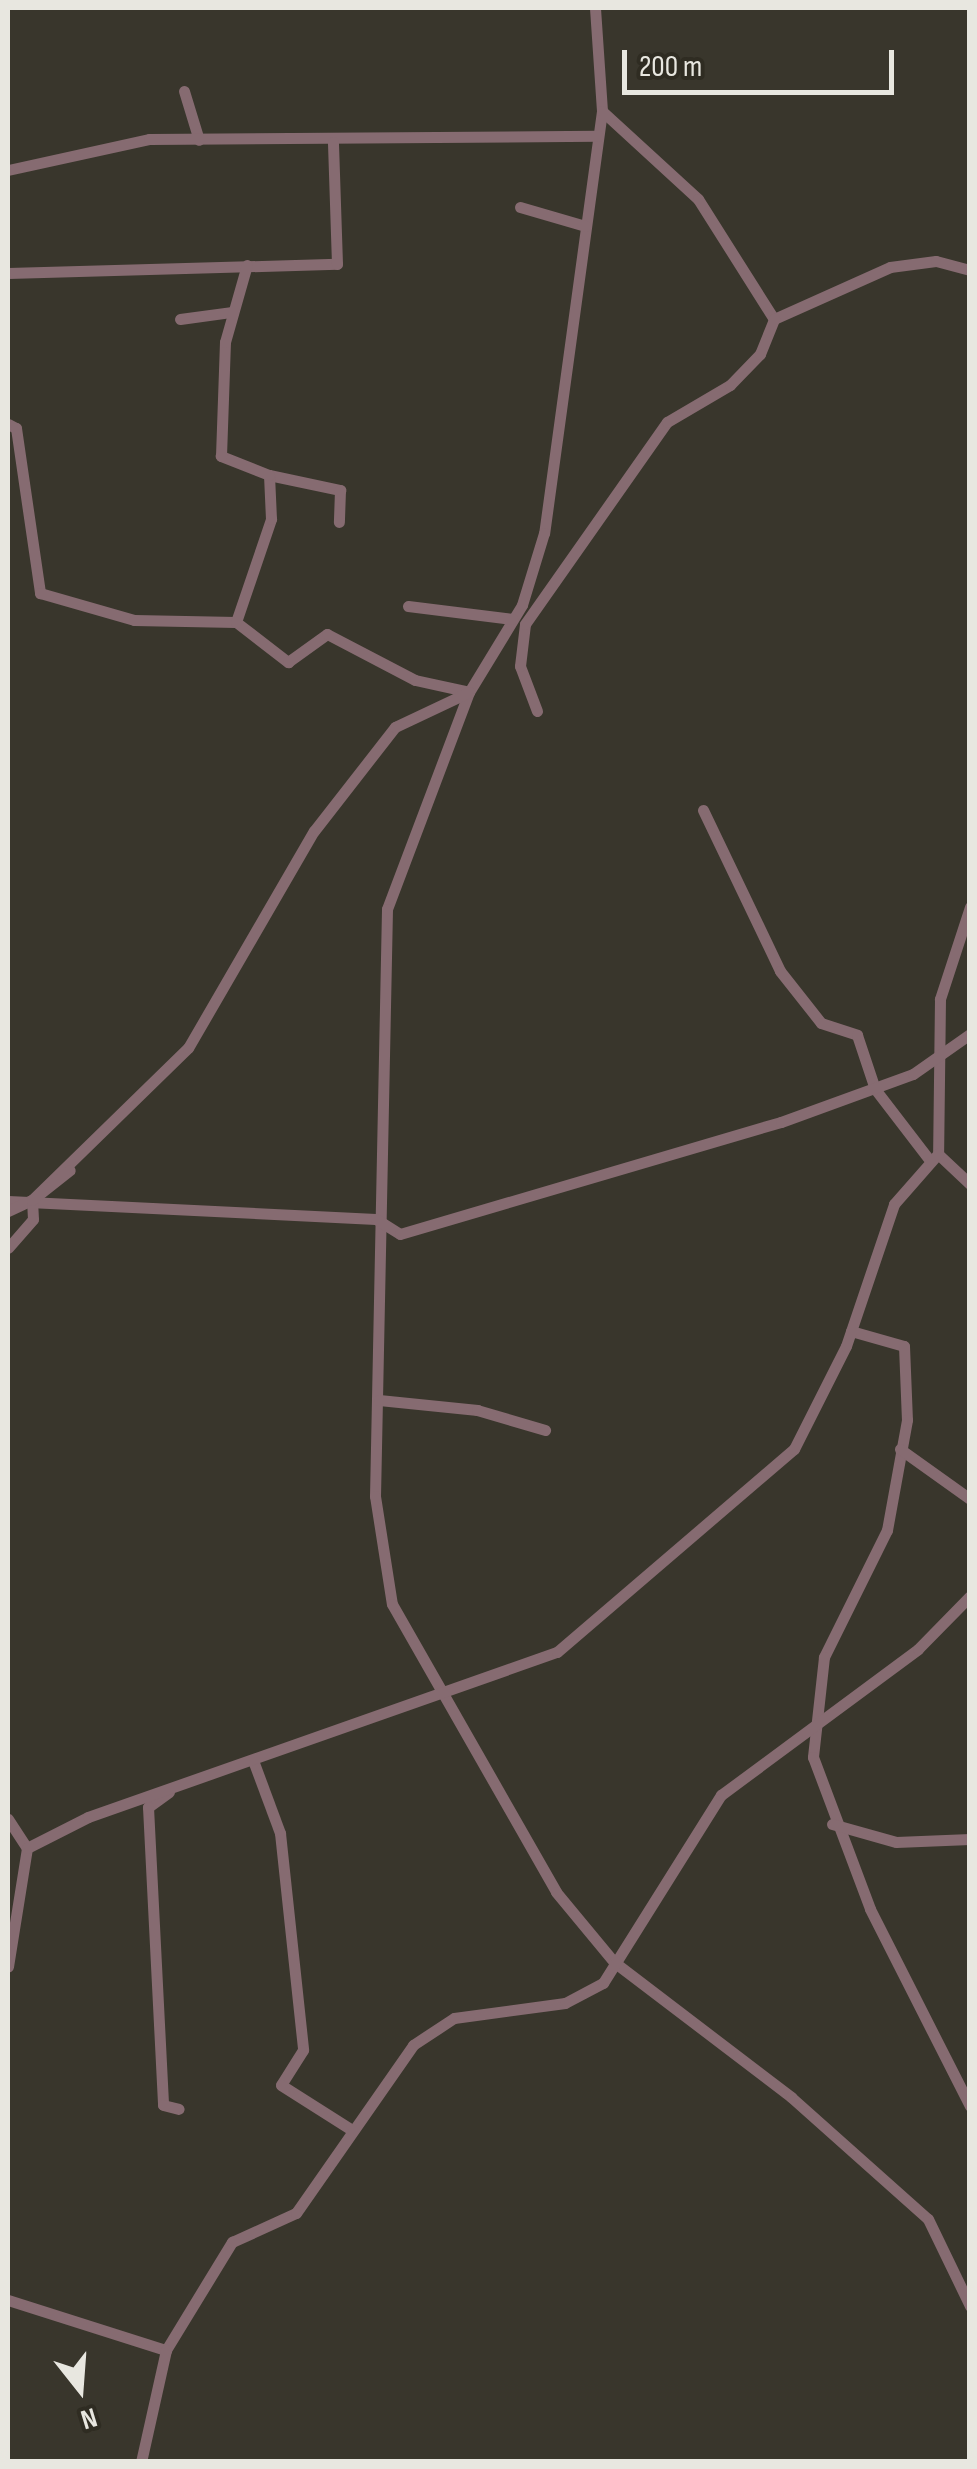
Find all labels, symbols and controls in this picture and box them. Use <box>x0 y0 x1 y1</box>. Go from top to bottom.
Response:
scale bar <box>627 30 900 92</box>
text: 200 m <box>639 49 702 85</box>
north arrow <box>30 2339 130 2439</box>
text: N <box>77 2400 101 2436</box>

